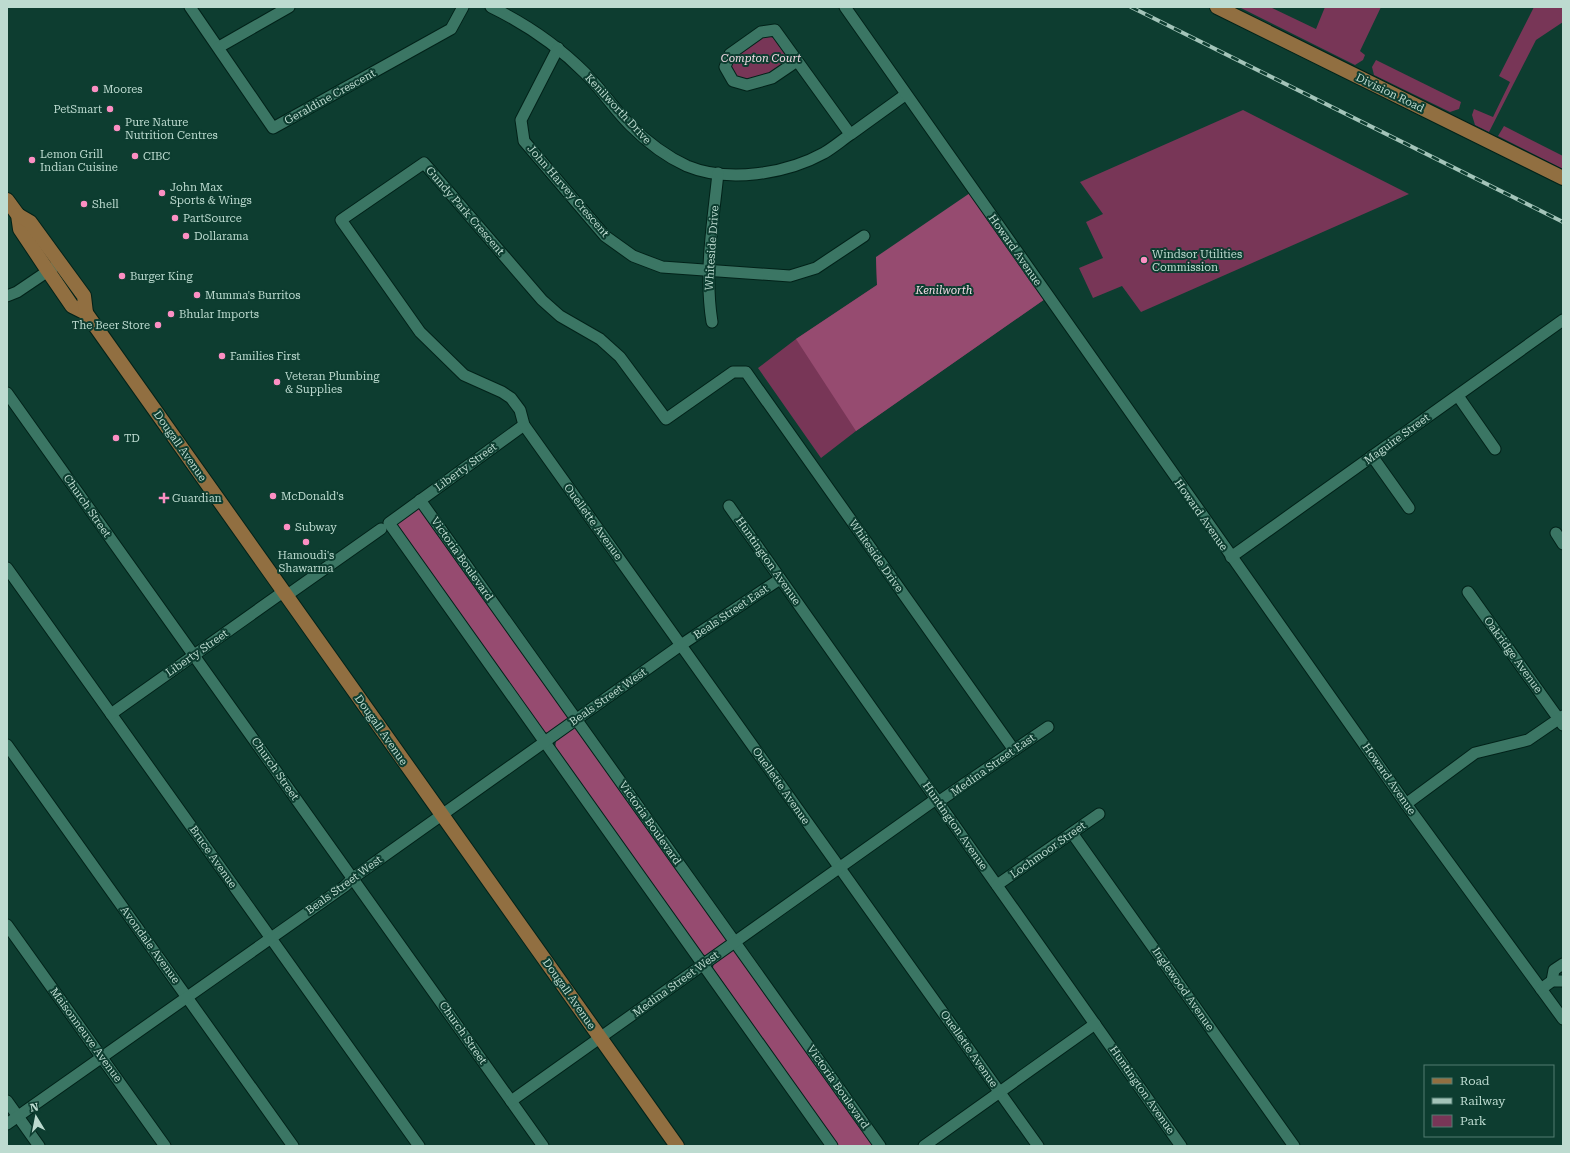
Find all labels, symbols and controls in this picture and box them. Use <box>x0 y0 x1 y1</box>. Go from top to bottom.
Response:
park label: Compton Court <box>721 52 802 65</box>
street label: Geraldine Crescent <box>282 67 378 127</box>
street label: Kenilworth Drive <box>582 71 654 147</box>
street label: Division Road <box>1354 71 1426 115</box>
place label: Moores <box>103 83 143 96</box>
marker: Moores <box>90 84 100 94</box>
place label: PetSmart <box>53 103 102 116</box>
marker: PetSmart <box>105 104 115 114</box>
place label: Pure Nature Nutrition Centres <box>125 116 218 142</box>
marker: Pure Nature Nutrition Centres <box>112 123 122 133</box>
street label: John Harvey Crescent <box>524 142 612 240</box>
place label: Lemon Grill Indian Cuisine <box>40 148 118 174</box>
place label: CIBC <box>143 150 170 163</box>
marker: CIBC <box>130 151 140 161</box>
marker: Lemon Grill Indian Cuisine <box>27 155 37 165</box>
street label: Gundy Park Crescent <box>423 164 507 258</box>
place label: John Max Sports & Wings <box>170 181 252 207</box>
marker: John Max Sports & Wings <box>157 188 167 198</box>
place label: Shell <box>92 198 119 211</box>
marker: Shell <box>79 199 89 209</box>
street label: Whiteside Drive <box>703 205 721 291</box>
place label: PartSource <box>183 212 242 225</box>
street label: Howard Avenue <box>986 212 1044 288</box>
marker: PartSource <box>170 213 180 223</box>
place label: Dollarama <box>194 230 248 243</box>
marker: Dollarama <box>181 231 191 241</box>
place label: Windsor Utilities Commission <box>1152 248 1242 274</box>
marker: Windsor Utilities Commission <box>1139 255 1149 265</box>
place label: Burger King <box>130 270 193 283</box>
marker: Burger King <box>117 271 127 281</box>
park label: Kenilworth <box>915 284 973 297</box>
place label: Mumma's Burritos <box>205 289 300 302</box>
marker: Mumma's Burritos <box>192 290 202 300</box>
place label: Bhular Imports <box>179 308 259 321</box>
marker: Bhular Imports <box>166 309 176 319</box>
place label: The Beer Store <box>72 319 150 332</box>
marker: The Beer Store <box>153 320 163 330</box>
place label: Families First <box>230 350 300 363</box>
marker: Families First <box>217 351 227 361</box>
place label: Veteran Plumbing & Supplies <box>285 370 380 396</box>
marker: Veteran Plumbing & Supplies <box>272 377 282 387</box>
street label: Dougall Avenue <box>151 408 209 484</box>
street label: Maguire Street <box>1362 411 1432 467</box>
place label: TD <box>124 432 140 445</box>
marker: TD <box>111 433 121 443</box>
street label: Liberty Street <box>433 440 499 494</box>
street label: Church Street <box>61 472 113 540</box>
street label: Howard Avenue <box>1172 477 1230 553</box>
street label: Ouellette Avenue <box>561 481 625 563</box>
place label: McDonald's <box>281 490 344 503</box>
marker: McDonald's <box>268 491 278 501</box>
place label: Guardian <box>172 492 222 505</box>
marker: Guardian <box>159 493 169 503</box>
street label: Victoria Boulevard <box>428 515 496 603</box>
street label: Huntington Avenue <box>733 515 803 607</box>
street label: Whiteside Drive <box>846 517 906 595</box>
place label: Subway <box>295 521 337 534</box>
marker: Subway <box>282 522 292 532</box>
marker: Hamoudi's Shawarma <box>301 537 311 547</box>
place label: Hamoudi's Shawarma <box>278 549 334 575</box>
street label: Beals Street East <box>691 582 771 642</box>
street label: Oakridge Avenue <box>1481 614 1545 696</box>
street label: Liberty Street <box>163 627 231 679</box>
street label: Beals Street West <box>567 666 649 728</box>
street label: Dougall Avenue <box>352 692 410 768</box>
street label: Medina Street East <box>948 731 1038 799</box>
street label: Church Street <box>249 735 301 803</box>
street label: Howard Avenue <box>1360 741 1418 817</box>
street label: Ouellette Avenue <box>750 745 812 827</box>
street label: Victoria Boulevard <box>616 779 684 867</box>
street label: Huntington Avenue <box>920 780 990 872</box>
street label: Lochmoor Street <box>1008 819 1088 881</box>
street label: Bruce Avenue <box>187 823 239 891</box>
street label: Beals Street West <box>303 853 385 917</box>
street label: Avondale Avenue <box>118 904 182 986</box>
street label: Inglewood Avenue <box>1149 945 1217 1033</box>
street label: Medina Street West <box>630 948 722 1020</box>
street label: Dougall Avenue <box>540 956 598 1032</box>
street label: Maisonneuve Avenue <box>47 985 125 1085</box>
street label: Church Street <box>437 999 489 1067</box>
street label: Ouellette Avenue <box>938 1008 1000 1090</box>
street label: Victoria Boulevard <box>804 1043 872 1131</box>
street label: Huntington Avenue <box>1107 1044 1177 1136</box>
legend <box>1424 1065 1554 1137</box>
text: Road <box>1460 1074 1490 1088</box>
text: Railway <box>1460 1094 1506 1108</box>
north arrow <box>16 1097 56 1137</box>
text: N <box>29 1100 40 1115</box>
text: Park <box>1460 1114 1487 1128</box>

